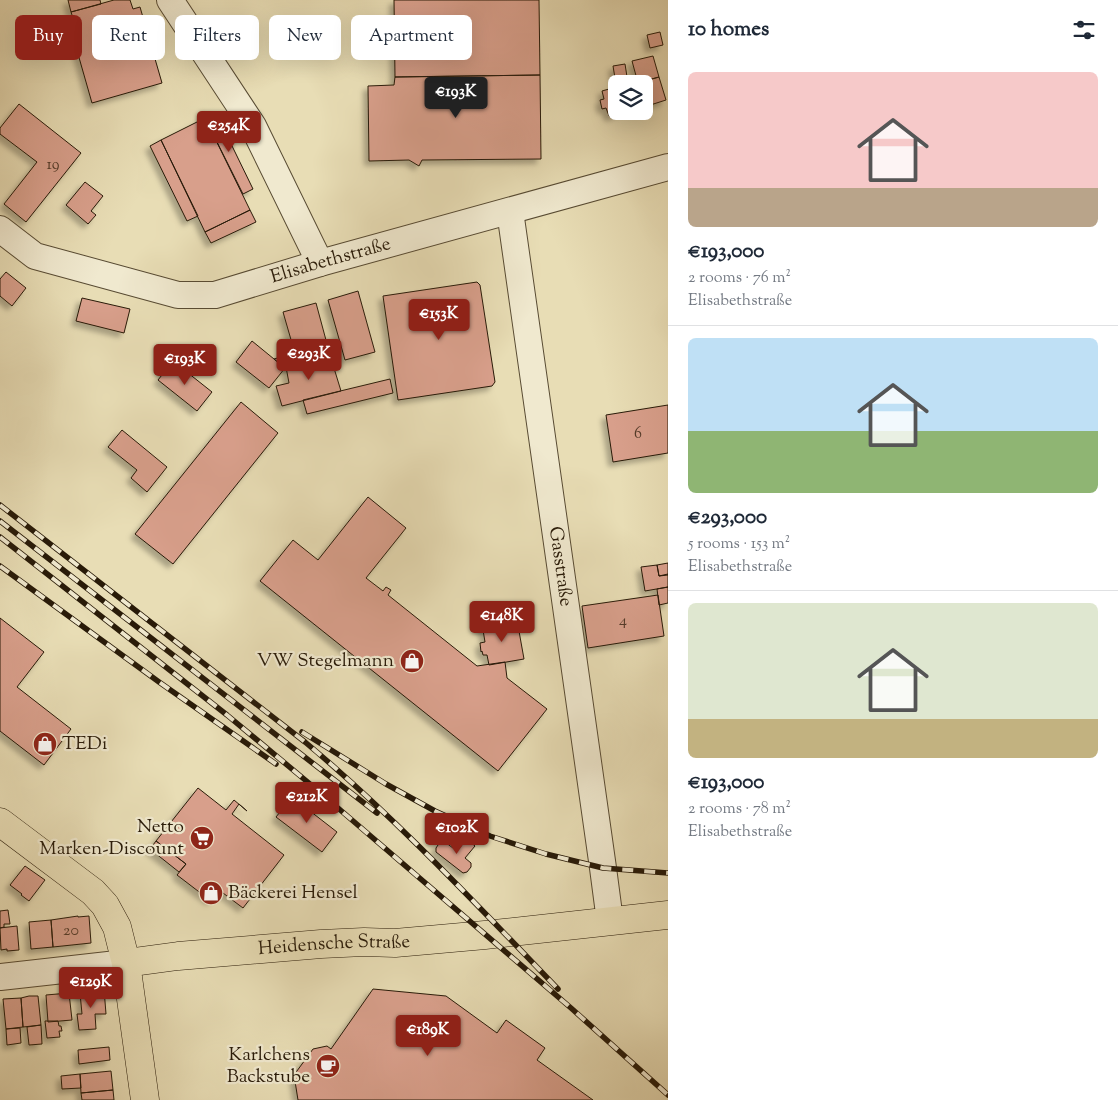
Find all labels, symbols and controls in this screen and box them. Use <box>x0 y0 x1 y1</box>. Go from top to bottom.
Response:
chip: Buy <box>15 15 82 60</box>
chip: Rent <box>92 15 165 60</box>
chip: Filters <box>175 15 259 60</box>
chip: New <box>269 15 341 60</box>
chip: Apartment <box>351 15 472 60</box>
text: 10 homes <box>688 15 769 45</box>
icon: filters <box>1070 16 1098 44</box>
map controls <box>608 75 653 120</box>
button: layers <box>608 75 653 120</box>
pin: €193K <box>421 76 491 119</box>
text: €193K <box>436 81 476 104</box>
icon: home <box>848 105 938 195</box>
pin: €254K <box>194 110 264 153</box>
text: €254K <box>208 115 250 138</box>
house number: 19 <box>46 154 60 177</box>
street label: Elisabethstraße <box>267 231 394 291</box>
text: €193,000 <box>688 237 764 267</box>
text: 2 rooms · 76 m² <box>688 267 791 290</box>
text: Elisabethstraße <box>688 290 792 313</box>
pin: €153K <box>404 298 474 341</box>
text: €153K <box>420 303 458 326</box>
pin: €293K <box>274 338 344 381</box>
text: €293K <box>288 343 330 366</box>
pin: €193K <box>150 344 220 386</box>
text: €193K <box>165 348 205 371</box>
icon: home <box>848 370 938 460</box>
house number: 6 <box>634 423 642 446</box>
text: €293,000 <box>688 503 767 533</box>
street label: Gasstraße <box>541 525 579 608</box>
text: 5 rooms · 153 m² <box>688 533 790 556</box>
text: Elisabethstraße <box>688 556 792 579</box>
pin: €148K <box>467 600 537 643</box>
text: €148K <box>481 605 523 628</box>
house number: 4 <box>619 610 627 633</box>
icon: home <box>848 635 938 725</box>
place label: VW Stegelmann <box>257 648 394 675</box>
shop icon: VW Stegelmann <box>399 648 425 674</box>
shop icon: TEDi <box>32 731 58 757</box>
place label: TEDi <box>62 731 107 758</box>
text: €193,000 <box>688 768 764 798</box>
pin: €212K <box>272 782 342 824</box>
text: €212K <box>286 786 328 809</box>
text: 2 rooms · 78 m² <box>688 798 791 821</box>
pin: €102K <box>422 812 492 855</box>
place label: Netto Marken-Discount <box>39 814 184 863</box>
text: €102K <box>436 817 478 840</box>
text: Elisabethstraße <box>688 821 792 844</box>
supermarket icon: Netto Marken-Discount <box>189 825 215 851</box>
shop icon: Bäckerei Hensel <box>198 880 224 906</box>
place label: Bäckerei Hensel <box>228 880 358 907</box>
house number: 20 <box>63 920 79 943</box>
street label: Heidensche Straße <box>257 928 411 963</box>
pin: €129K <box>56 966 126 1009</box>
text: €129K <box>70 971 112 994</box>
pin: €189K <box>393 1014 463 1057</box>
text: €189K <box>407 1019 449 1042</box>
place label: Karlchens Backstube <box>227 1042 310 1091</box>
cafe icon: Karlchens Backstube <box>315 1053 341 1079</box>

